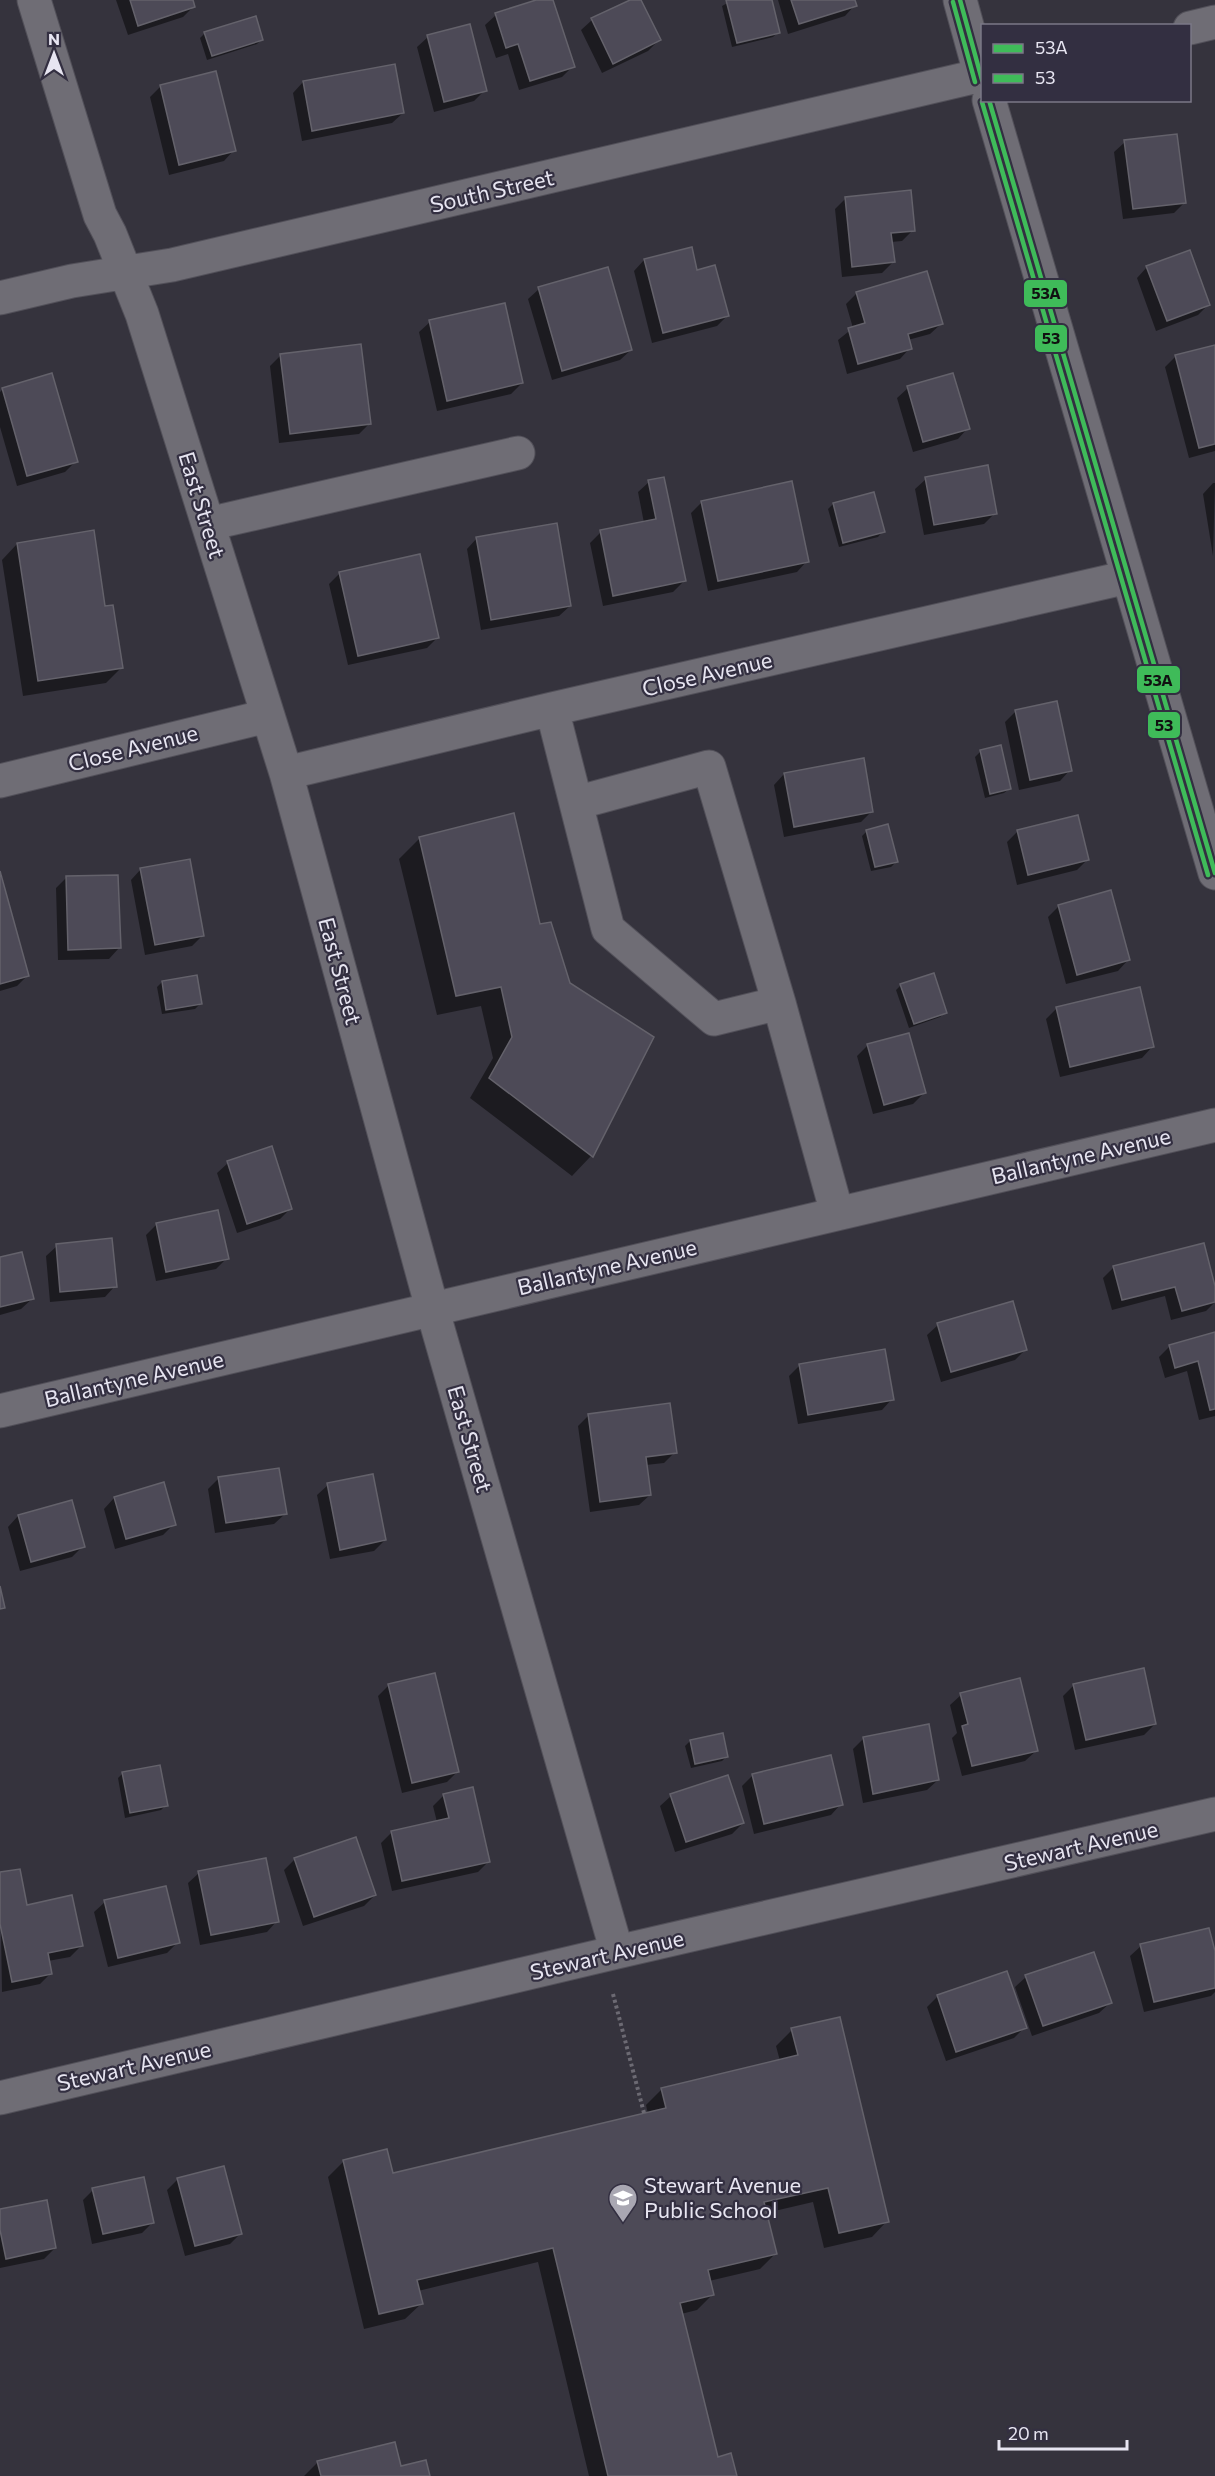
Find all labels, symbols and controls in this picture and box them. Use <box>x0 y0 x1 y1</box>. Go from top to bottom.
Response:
north arrow <box>24 24 84 84</box>
legend <box>981 24 1191 102</box>
text: N <box>48 29 60 48</box>
text: 53A <box>1035 36 1068 58</box>
text: 53 <box>1035 66 1056 88</box>
street label: South Street <box>427 163 556 218</box>
line badge: 53A <box>1023 279 1068 308</box>
text: 53A <box>1031 283 1061 302</box>
line badge: 53 <box>1034 324 1068 353</box>
text: 53 <box>1042 328 1060 347</box>
street label: East Street <box>173 448 231 561</box>
street label: Close Avenue <box>639 645 775 702</box>
line badge: 53A <box>1136 665 1181 694</box>
text: 53A <box>1143 670 1173 689</box>
line badge: 53 <box>1147 711 1181 739</box>
text: 53 <box>1155 715 1173 734</box>
street label: Close Avenue <box>65 718 201 777</box>
street label: East Street <box>313 914 368 1027</box>
street label: Ballantyne Avenue <box>989 1122 1173 1189</box>
street label: Ballantyne Avenue <box>515 1233 699 1300</box>
street label: Ballantyne Avenue <box>42 1345 226 1412</box>
street label: East Street <box>442 1382 499 1495</box>
street label: Stewart Avenue <box>1001 1815 1160 1876</box>
street label: Stewart Avenue <box>527 1924 686 1985</box>
street label: Stewart Avenue <box>54 2035 213 2096</box>
place label: Stewart Avenue Public School <box>644 2171 801 2223</box>
school or university icon: Stewart Avenue Public School <box>607 2182 639 2224</box>
scale bar <box>999 2413 1126 2451</box>
text: 20 m <box>1008 2422 1049 2444</box>

